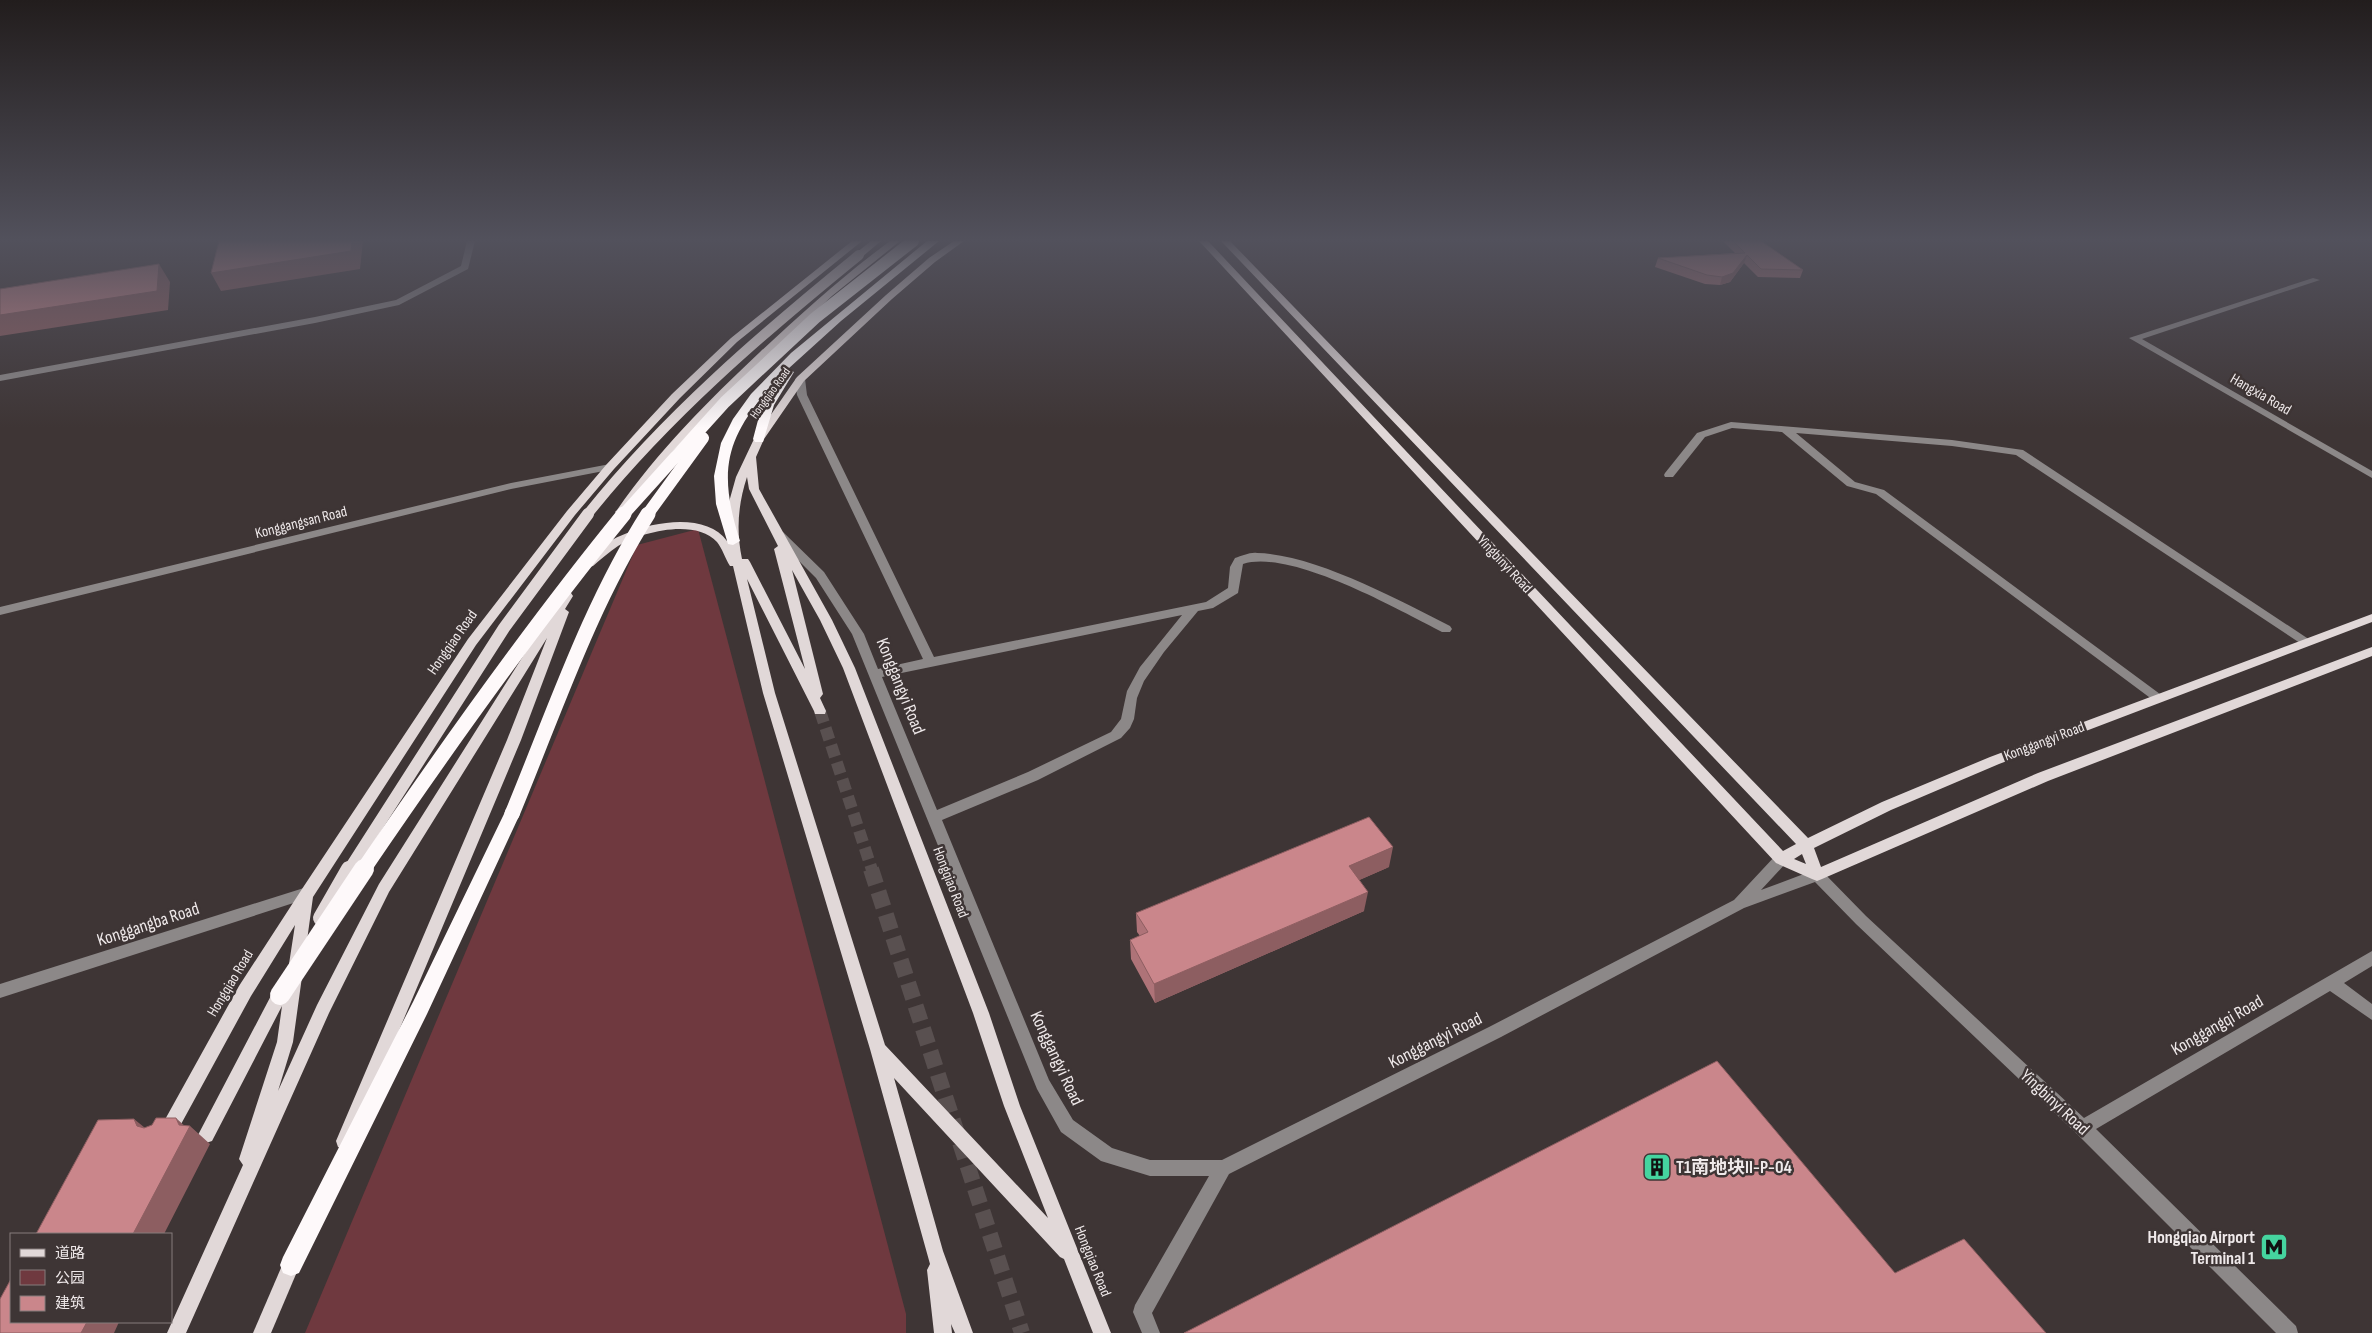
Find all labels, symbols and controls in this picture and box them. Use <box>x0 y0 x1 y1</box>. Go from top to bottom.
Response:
street label: Hongqiao Road <box>747 365 794 422</box>
street label: Hangxia Road <box>2227 369 2295 420</box>
street label: Konggangsan Road <box>253 502 349 543</box>
street label: Yingbinyi Road <box>1473 531 1536 597</box>
street label: Hongqiao Road <box>423 606 482 678</box>
street label: Konggangyi Road <box>872 635 929 737</box>
street label: Konggangyi Road <box>2001 717 2087 766</box>
street label: Hongqiao Road <box>928 844 973 920</box>
street label: Konggangba Road <box>94 898 202 951</box>
street label: Hongqiao Road <box>203 946 258 1020</box>
street label: Konggangqi Road <box>2168 991 2267 1060</box>
street label: Konggangyi Road <box>1026 1008 1088 1109</box>
street label: Konggangyi Road <box>1385 1008 1485 1073</box>
street label: Yingbinyi Road <box>2016 1065 2094 1140</box>
building icon: T1南地块II-P-04 <box>1642 1152 1672 1182</box>
place label: T1南地块II-P-04 <box>1676 1157 1793 1178</box>
street label: Hongqiao Road <box>1070 1223 1115 1299</box>
place label: Hongqiao Airport Terminal 1 <box>2147 1227 2255 1269</box>
metro station icon: Hongqiao Airport Terminal 1 <box>2259 1232 2289 1262</box>
legend <box>10 1233 172 1323</box>
text: 道路 <box>55 1244 85 1263</box>
text: 公园 <box>55 1269 85 1288</box>
text: 建筑 <box>55 1294 85 1313</box>

